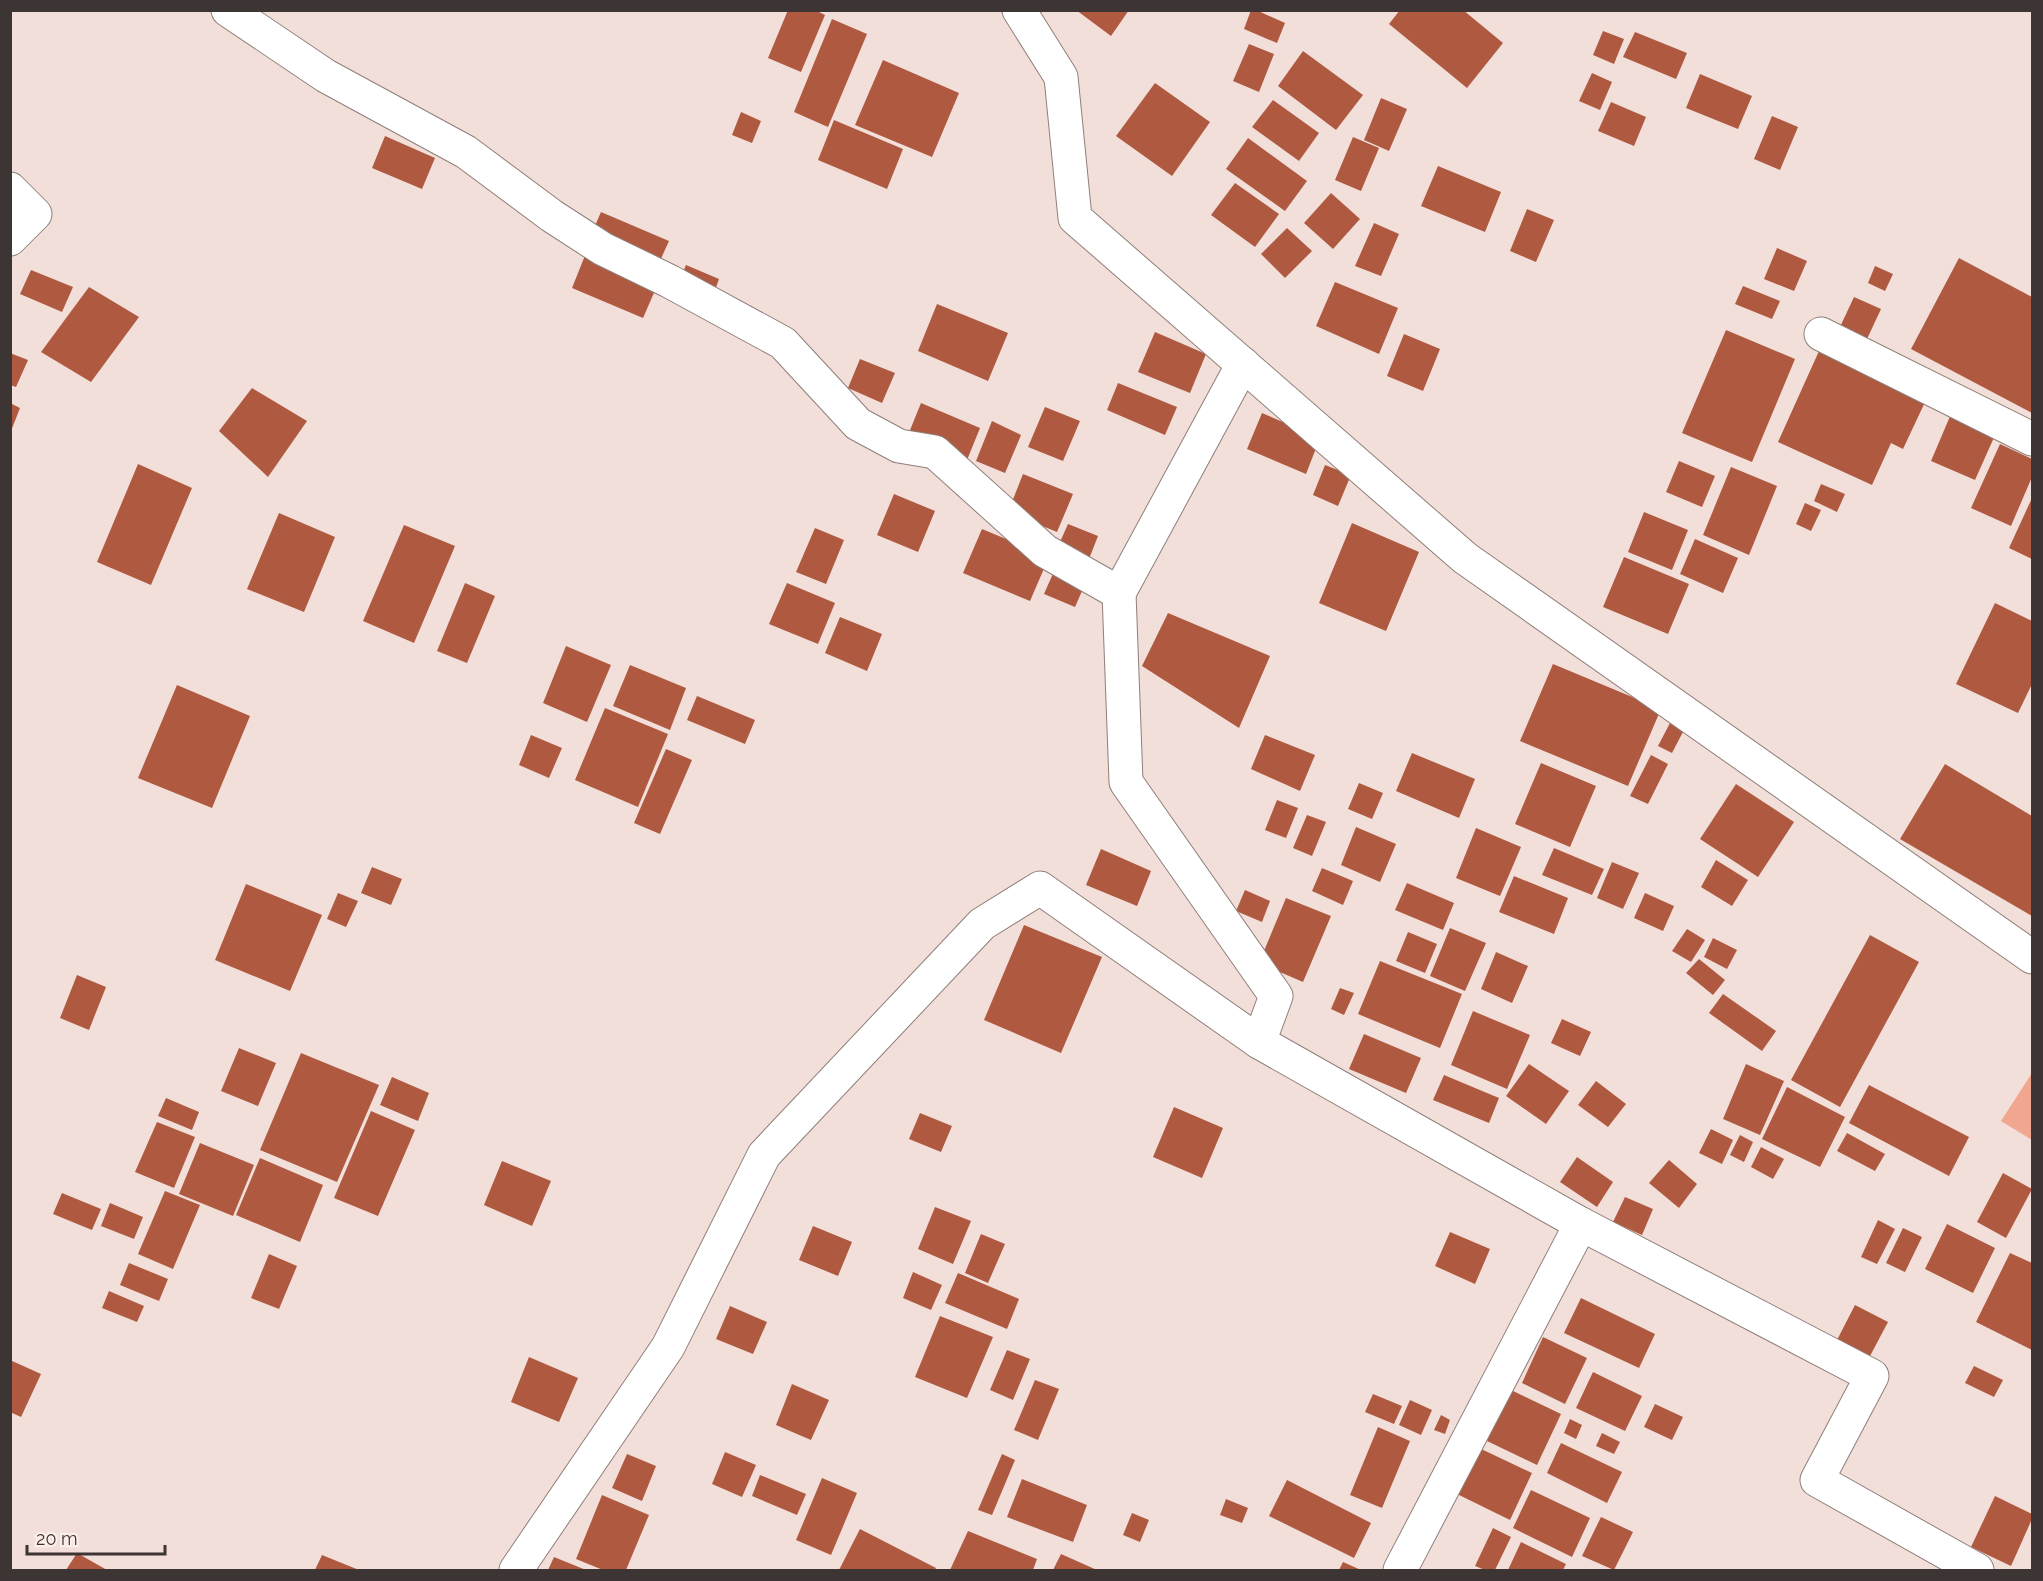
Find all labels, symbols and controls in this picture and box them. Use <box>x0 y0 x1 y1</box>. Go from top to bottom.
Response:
scale bar <box>27 1518 165 1556</box>
text: 20 m <box>36 1528 78 1549</box>

